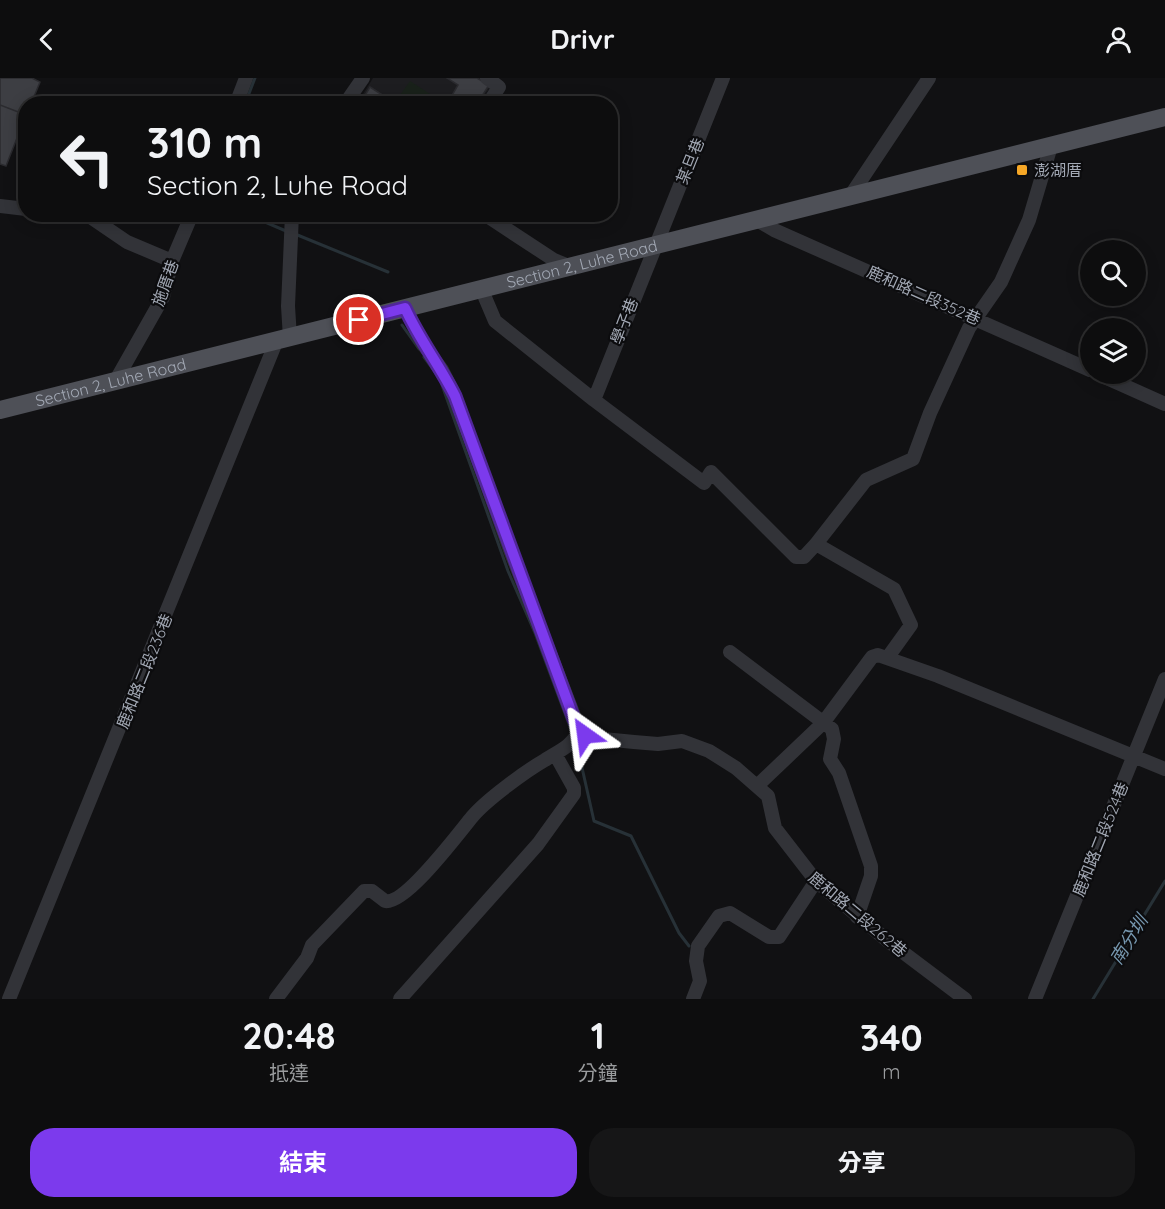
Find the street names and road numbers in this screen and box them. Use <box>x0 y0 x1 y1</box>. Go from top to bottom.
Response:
street label: 某旦巷 <box>672 135 708 187</box>
street label: Section 2, Luhe Road <box>504 235 659 292</box>
street label: 施厝巷 <box>147 257 183 309</box>
street label: 鹿和路二段352巷 <box>864 261 984 329</box>
street label: 學子巷 <box>606 295 642 347</box>
street label: Section 2, Luhe Road <box>33 354 188 411</box>
street label: 鹿和路二段236巷 <box>112 611 176 731</box>
street label: 鹿和路二段524巷 <box>1068 779 1132 899</box>
street label: 鹿和路二段262巷 <box>805 867 911 961</box>

